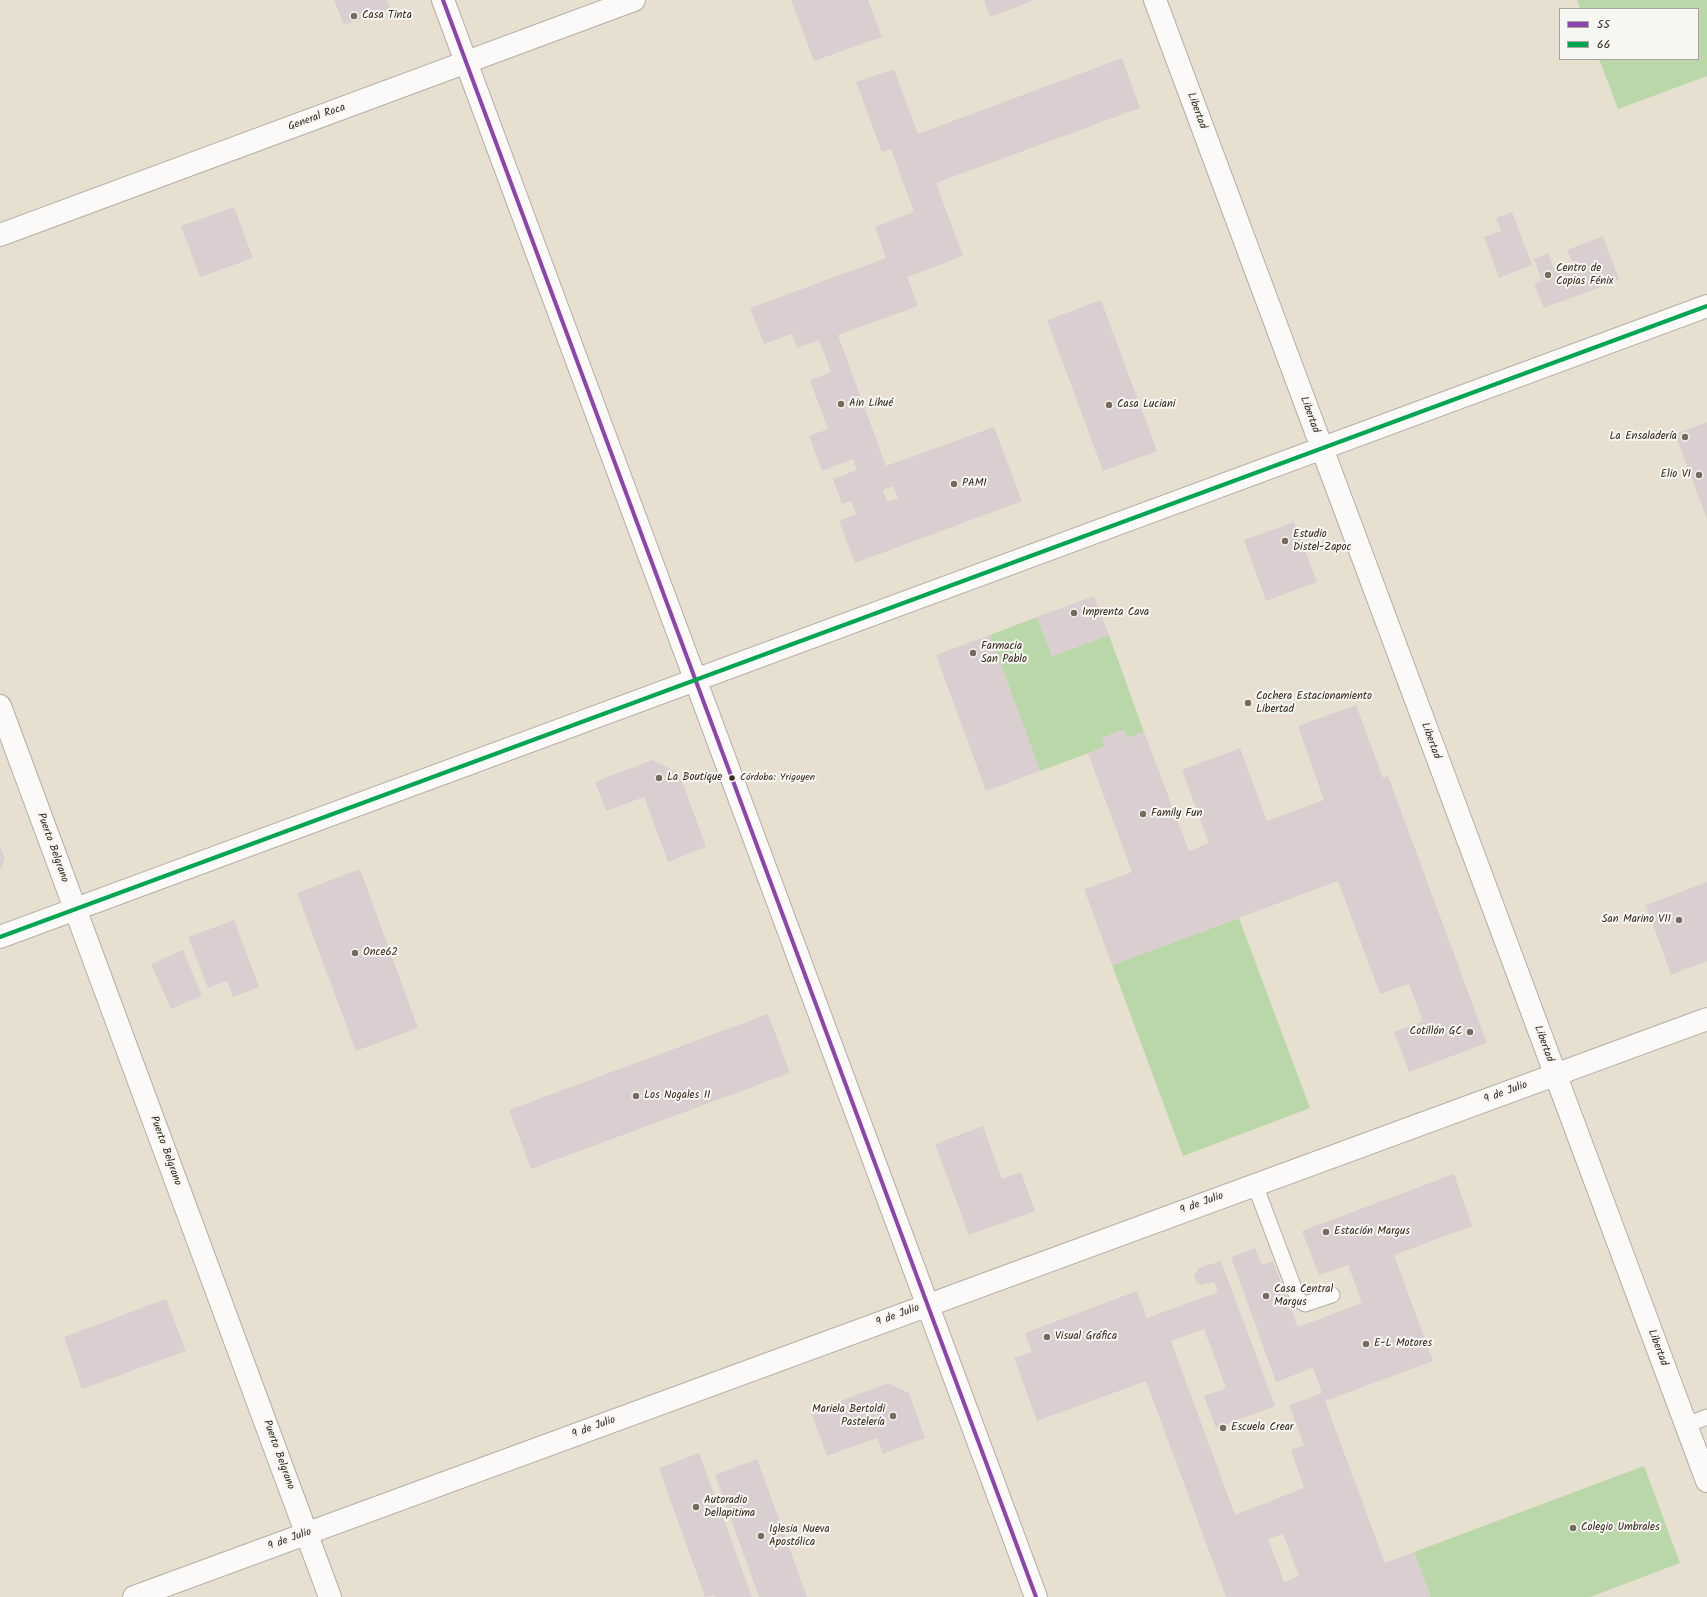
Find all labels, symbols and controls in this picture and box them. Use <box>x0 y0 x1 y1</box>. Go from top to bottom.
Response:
legend <box>1559 8 1699 60</box>
place label: Casa Tinta <box>362 9 412 23</box>
marker: Casa Tinta <box>349 11 359 21</box>
text: 55 <box>1597 15 1610 34</box>
text: 66 <box>1597 35 1610 54</box>
street label: Libertad <box>1183 91 1209 131</box>
street label: General Roca <box>287 102 347 134</box>
place label: Centro de Copias Fénix <box>1556 262 1613 288</box>
marker: Centro de Copias Fénix <box>1543 270 1553 280</box>
street label: Libertad <box>1296 395 1322 435</box>
place label: Ain Lihué <box>849 397 893 411</box>
place label: Casa Luciani <box>1117 398 1175 412</box>
marker: Ain Lihué <box>836 399 846 409</box>
marker: Casa Luciani <box>1104 400 1114 410</box>
place label: La Ensaladería <box>1610 430 1677 444</box>
marker: La Ensaladería <box>1680 432 1690 442</box>
place label: Elio VI <box>1661 468 1691 482</box>
marker: Elio VI <box>1694 470 1704 480</box>
place label: PAMI <box>962 477 987 491</box>
marker: PAMI <box>949 479 959 489</box>
place label: Estudio Distel-Zapoc <box>1293 528 1351 554</box>
marker: Estudio Distel-Zapoc <box>1280 536 1290 546</box>
place label: Imprenta Cava <box>1082 606 1149 620</box>
marker: Imprenta Cava <box>1069 608 1079 618</box>
place label: Farmacia San Pablo <box>981 640 1027 666</box>
marker: Farmacia San Pablo <box>968 648 978 658</box>
place label: Cochera Estacionamiento Libertad <box>1256 690 1372 716</box>
marker: Cochera Estacionamiento Libertad <box>1243 698 1253 708</box>
street label: Libertad <box>1417 721 1443 761</box>
place label: La Boutique <box>667 771 722 785</box>
place label: Córdoba: Yrigoyen <box>740 772 815 784</box>
marker: La Boutique <box>654 773 664 783</box>
marker: Córdoba: Yrigoyen <box>727 773 737 783</box>
place label: Family Fun <box>1151 807 1202 821</box>
marker: Family Fun <box>1138 809 1148 819</box>
street label: Puerto Belgrano <box>33 811 71 885</box>
place label: San Marino VII <box>1602 913 1671 927</box>
marker: San Marino VII <box>1674 915 1684 925</box>
place label: Once62 <box>363 946 398 960</box>
marker: Once62 <box>350 948 360 958</box>
street label: Libertad <box>1530 1024 1556 1064</box>
place label: Cotillón GC <box>1410 1025 1462 1039</box>
marker: Cotillón GC <box>1465 1027 1475 1037</box>
street label: 9 de Julio <box>1482 1079 1530 1107</box>
place label: Los Nogales II <box>644 1089 710 1103</box>
marker: Los Nogales II <box>631 1091 641 1101</box>
street label: Puerto Belgrano <box>146 1114 184 1188</box>
street label: 9 de Julio <box>1178 1190 1226 1218</box>
place label: Estación Margus <box>1334 1225 1410 1239</box>
marker: Estación Margus <box>1321 1227 1331 1237</box>
place label: Casa Central Margus <box>1274 1283 1333 1309</box>
marker: Casa Central Margus <box>1261 1291 1271 1301</box>
street label: 9 de Julio <box>874 1302 922 1330</box>
street label: Libertad <box>1644 1328 1670 1368</box>
place label: Visual Gráfica <box>1055 1330 1117 1344</box>
marker: Visual Gráfica <box>1042 1332 1052 1342</box>
place label: E-L Motores <box>1374 1337 1432 1351</box>
marker: E-L Motores <box>1361 1339 1371 1349</box>
place label: Mariela Bertoldi Pastelería <box>812 1403 885 1429</box>
marker: Mariela Bertoldi Pastelería <box>888 1411 898 1421</box>
street label: 9 de Julio <box>570 1414 618 1442</box>
street label: Puerto Belgrano <box>259 1418 297 1492</box>
place label: Escuela Crear <box>1231 1421 1294 1435</box>
marker: Escuela Crear <box>1218 1423 1228 1433</box>
place label: Autoradio Dellapitima <box>704 1494 755 1520</box>
marker: Autoradio Dellapitima <box>691 1502 701 1512</box>
place label: Colegio Umbrales <box>1581 1521 1660 1535</box>
place label: Iglesia Nueva Apostólica <box>769 1523 830 1549</box>
marker: Colegio Umbrales <box>1568 1523 1578 1533</box>
street label: 9 de Julio <box>266 1526 314 1554</box>
marker: Iglesia Nueva Apostólica <box>756 1531 766 1541</box>

